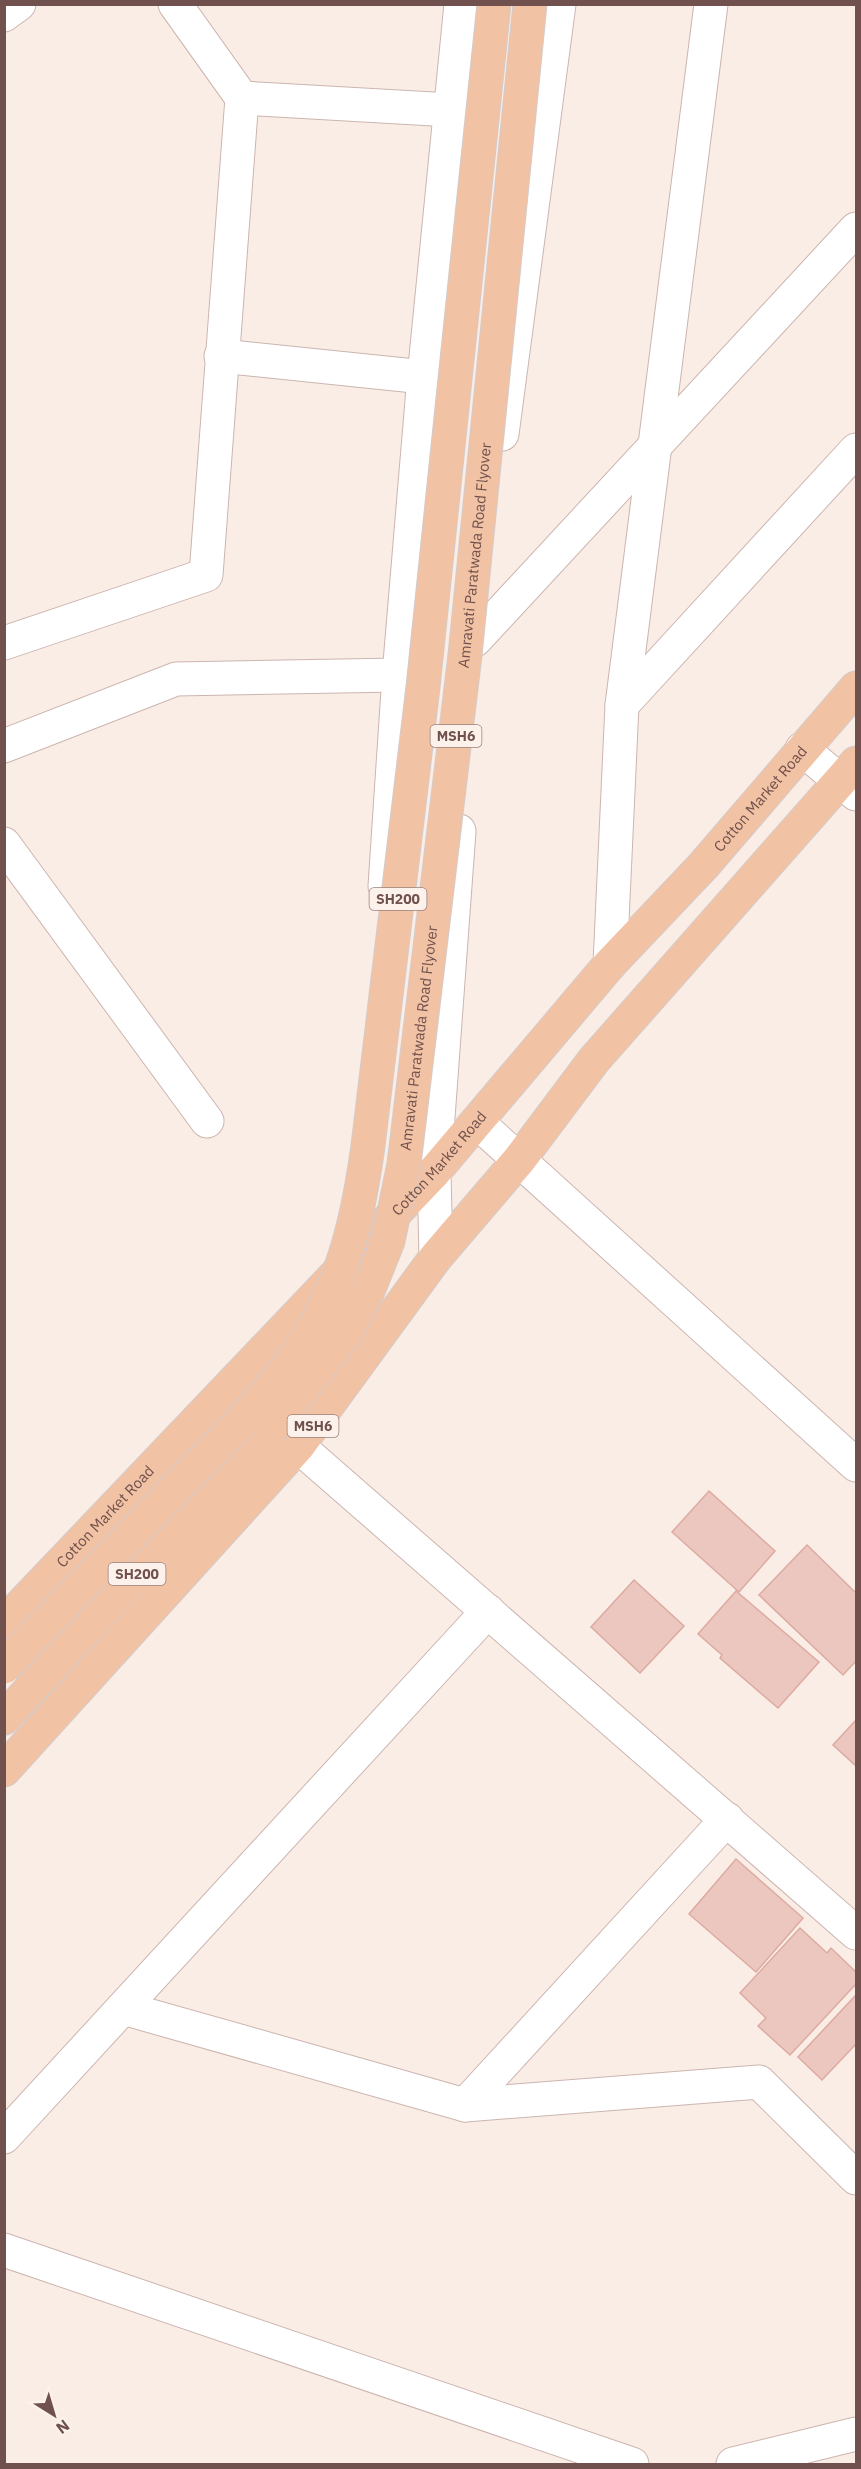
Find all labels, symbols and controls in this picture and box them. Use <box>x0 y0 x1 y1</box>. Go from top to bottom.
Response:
street label: Amravati Paratwada Road Flyover <box>454 441 495 669</box>
road number: MSH6 <box>430 725 482 747</box>
street label: Cotton Market Road <box>709 742 811 856</box>
road number: SH200 <box>370 888 426 910</box>
street label: Amravati Paratwada Road Flyover <box>396 924 442 1152</box>
street label: Cotton Market Road <box>387 1107 490 1219</box>
road number: MSH6 <box>288 1415 338 1437</box>
street label: Cotton Market Road <box>52 1461 158 1571</box>
road number: SH200 <box>108 1563 166 1585</box>
north arrow <box>24 2385 84 2445</box>
text: N <box>52 2416 74 2438</box>

